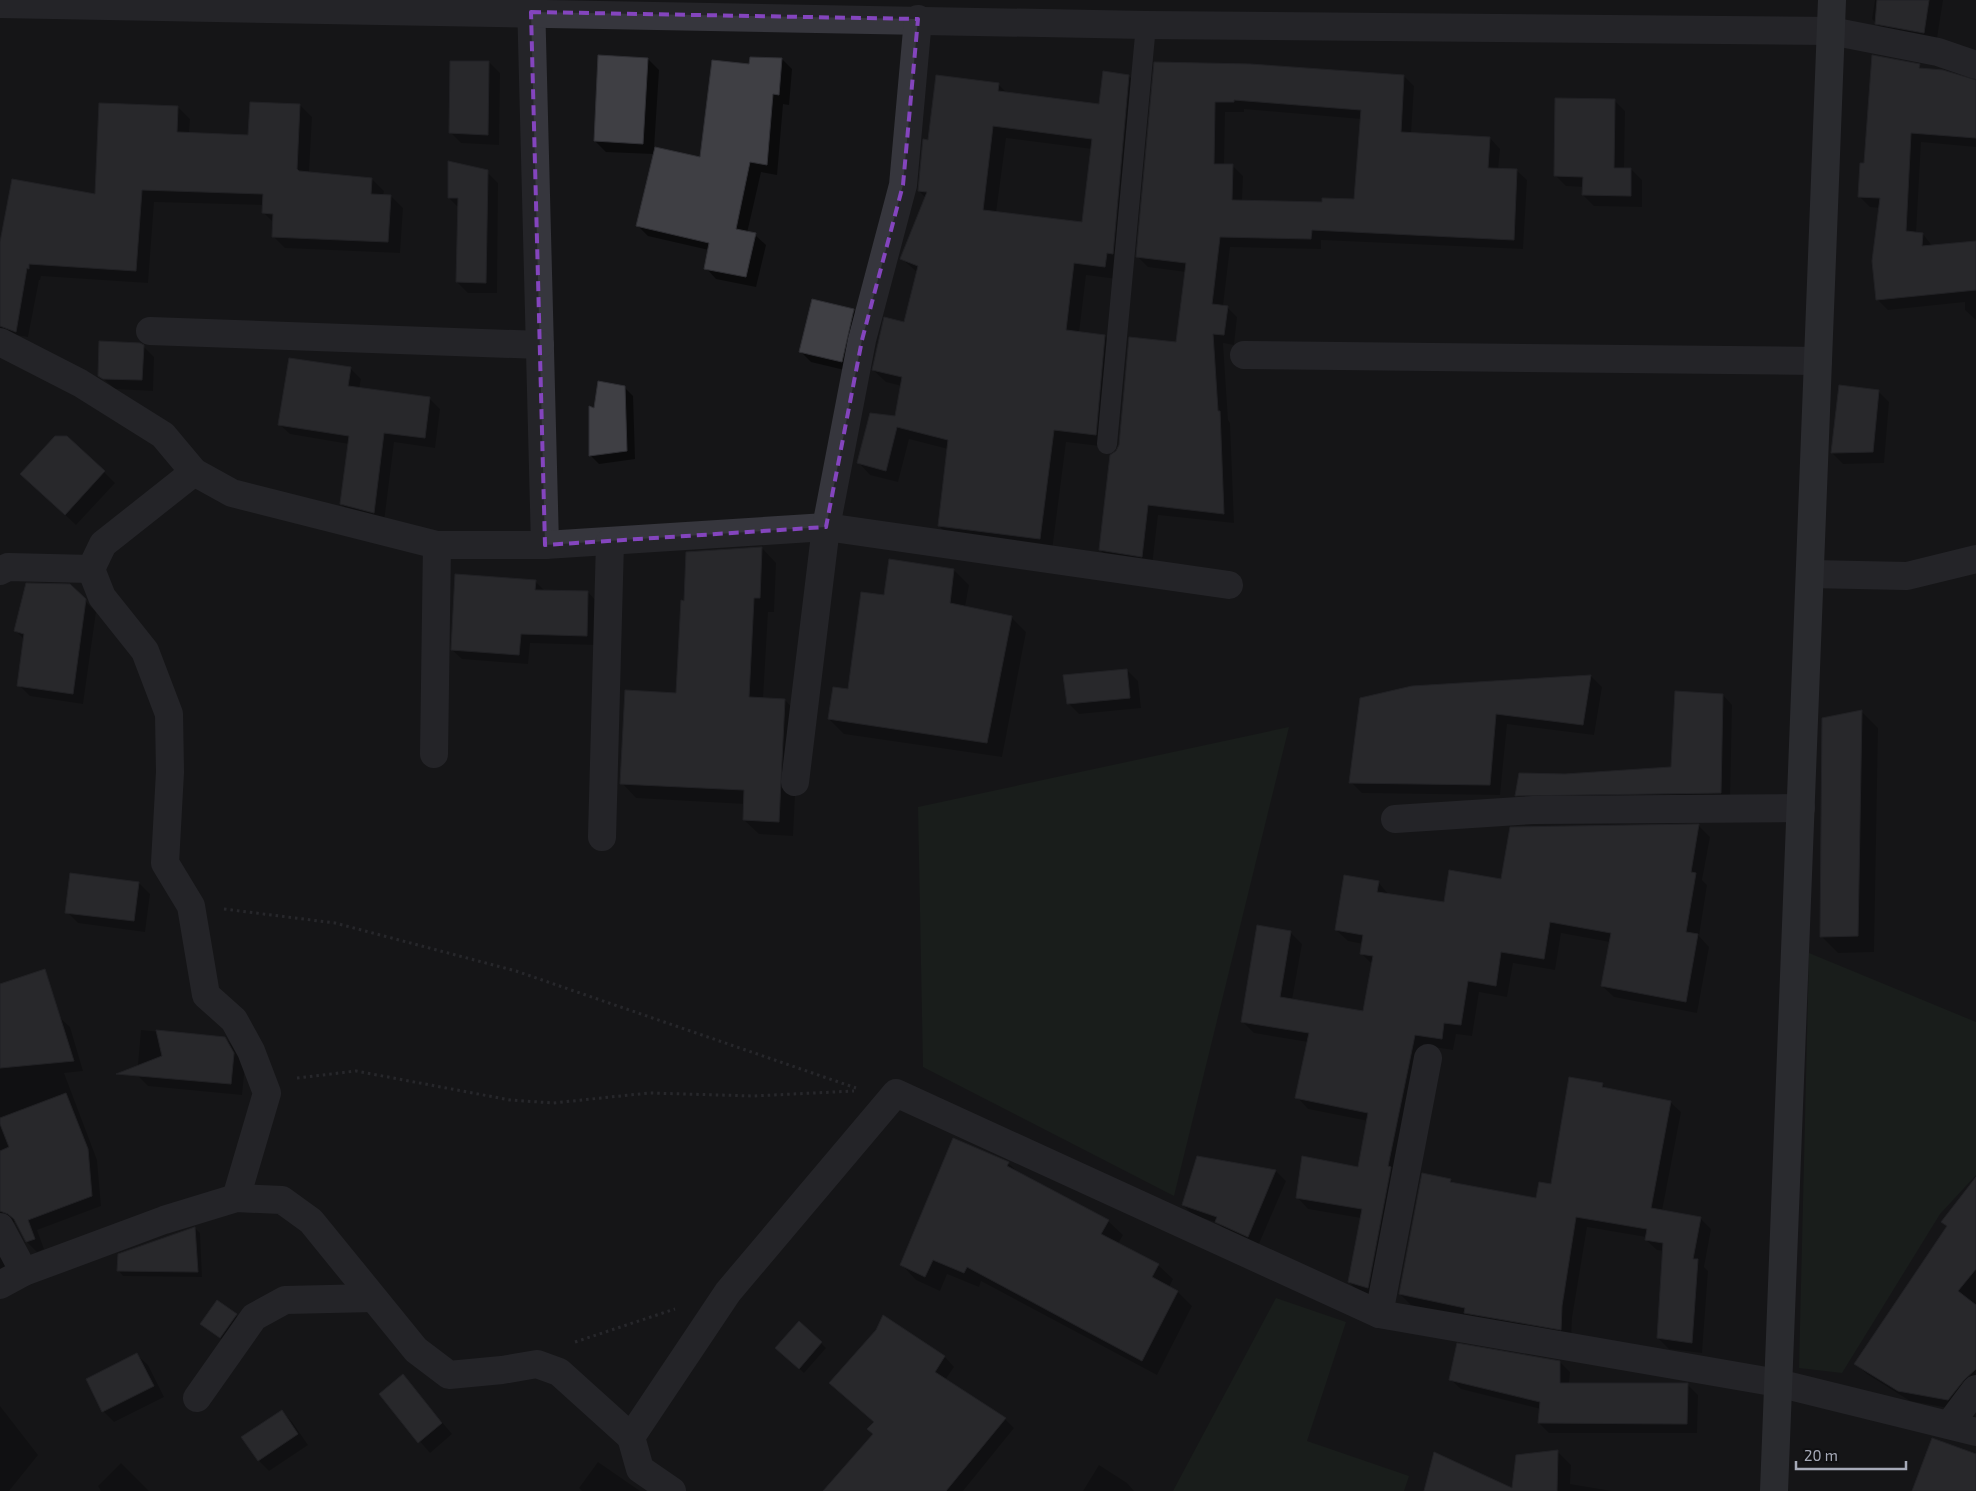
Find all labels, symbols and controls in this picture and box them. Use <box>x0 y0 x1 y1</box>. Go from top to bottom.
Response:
scale bar <box>1796 1438 1906 1470</box>
text: 20 m <box>1804 1446 1838 1464</box>

